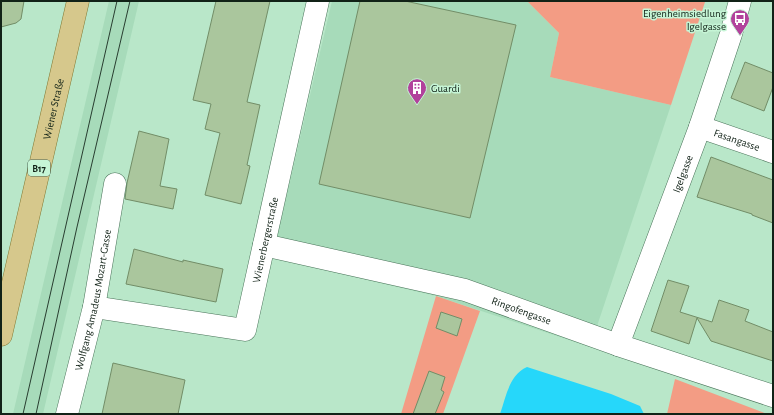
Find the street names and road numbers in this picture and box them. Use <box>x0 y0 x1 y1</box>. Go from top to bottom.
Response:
street label: Wiener Straße <box>41 78 66 141</box>
street label: Fasangasse <box>712 127 761 153</box>
street label: Igelgasse <box>671 154 695 194</box>
road number: B17 <box>28 160 50 176</box>
street label: Wienerbergerstraße <box>251 196 280 284</box>
street label: Wolfgang Amadeus Mozart-Gasse <box>73 228 113 372</box>
street label: Ringofengasse <box>490 295 553 327</box>

